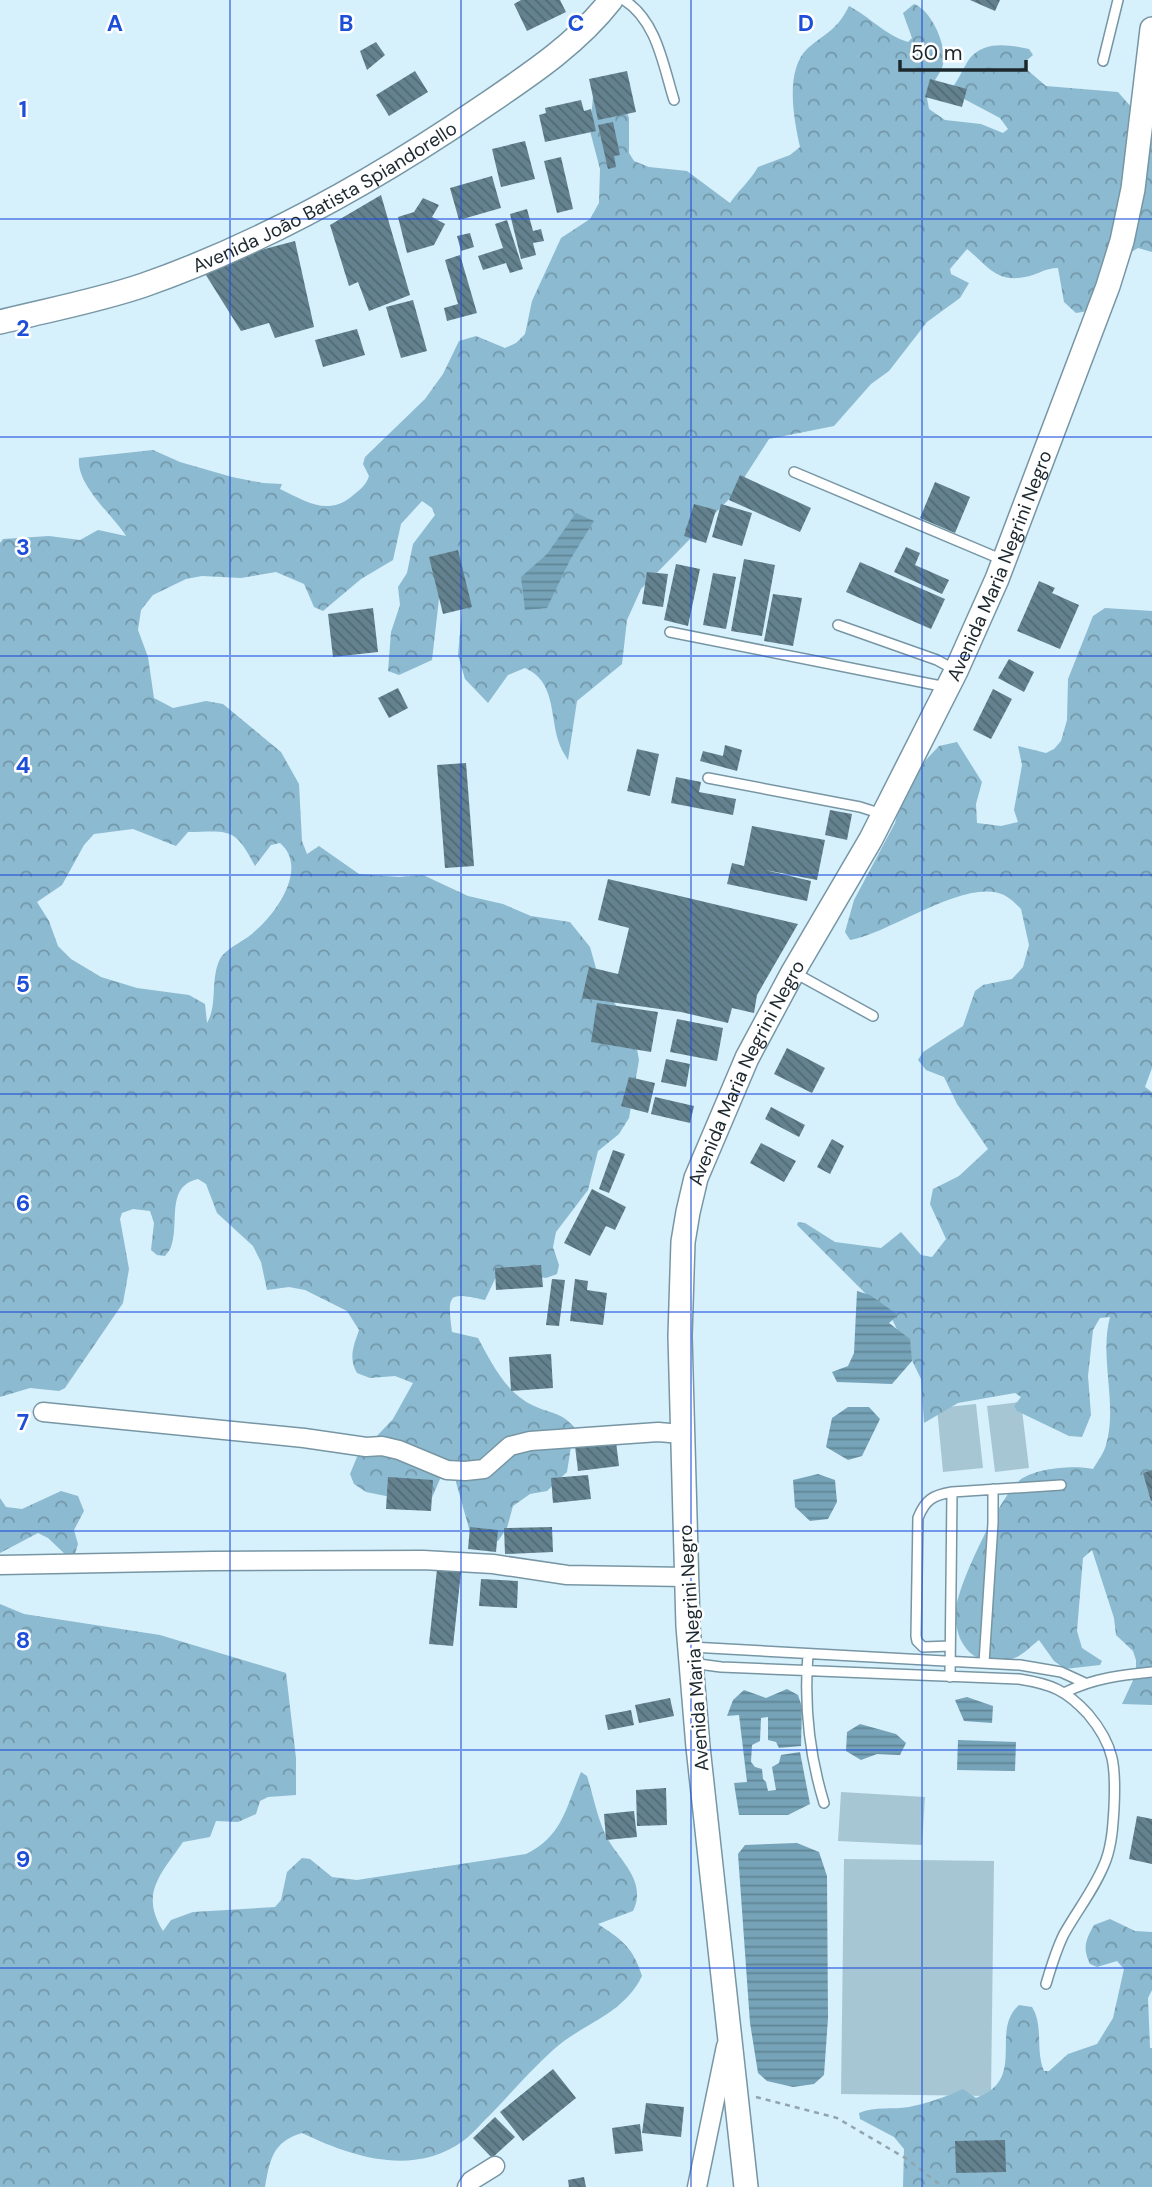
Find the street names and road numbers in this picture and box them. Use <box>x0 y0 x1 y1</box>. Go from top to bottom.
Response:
street label: Avenida João Batista Spiandorello <box>189 116 462 278</box>
street label: Avenida Maria Negrini Negro <box>941 447 1058 685</box>
street label: Avenida Maria Negrini Negro <box>683 955 810 1188</box>
street label: Avenida Maria Negrini Negro <box>672 1524 715 1772</box>

